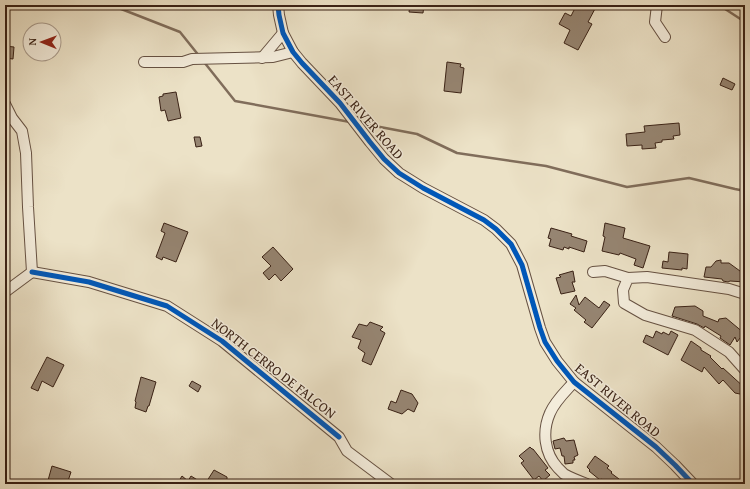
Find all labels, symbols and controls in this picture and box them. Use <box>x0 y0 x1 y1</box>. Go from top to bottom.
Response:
north arrow <box>22 22 62 62</box>
text: N <box>24 37 40 46</box>
street label: EAST RIVER ROAD <box>324 70 408 164</box>
street label: NORTH CERRO DE FALCON <box>208 313 340 423</box>
street label: EAST RIVER ROAD <box>571 358 665 442</box>

